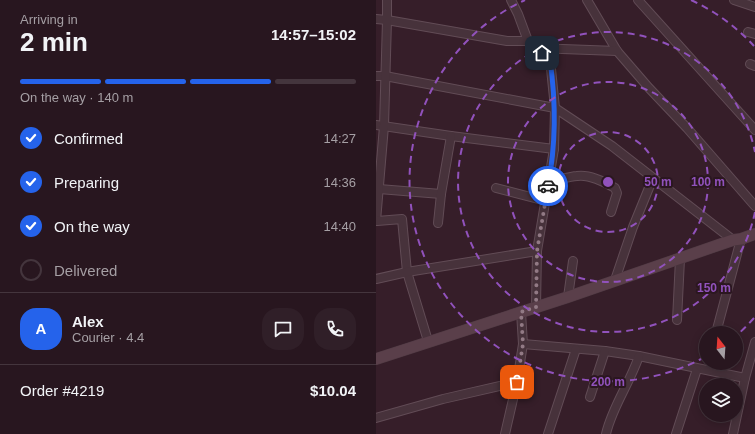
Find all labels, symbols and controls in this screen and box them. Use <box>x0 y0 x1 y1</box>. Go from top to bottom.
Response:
text: Arriving in <box>20 12 78 27</box>
text: 14:57–15:02 <box>271 26 356 43</box>
text: 2 min <box>20 27 88 57</box>
pin <box>525 36 559 70</box>
icon: home <box>531 42 553 64</box>
text: On the way · 140 m <box>20 90 133 105</box>
icon: check <box>20 127 42 149</box>
text: Confirmed <box>54 130 123 147</box>
text: 14:27 <box>323 131 356 146</box>
courier <box>528 166 568 206</box>
icon: check <box>20 171 42 193</box>
text: Preparing <box>54 174 119 191</box>
text: 14:36 <box>323 175 356 190</box>
icon: car <box>537 175 559 197</box>
centre of rings <box>601 175 615 189</box>
text: 50 m <box>644 175 672 189</box>
text: 100 m <box>691 175 725 189</box>
icon: check <box>20 215 42 237</box>
text: On the way <box>54 218 130 235</box>
text: 14:40 <box>323 219 356 234</box>
text: Delivered <box>54 262 117 279</box>
text: 150 m <box>697 281 731 295</box>
button: chat <box>262 308 304 350</box>
button: phone <box>314 308 356 350</box>
text: Alex <box>72 313 104 330</box>
text: A <box>36 320 46 337</box>
north arrow <box>699 326 743 370</box>
map controls <box>699 326 743 422</box>
text: Courier · 4.4 <box>72 330 144 345</box>
pin <box>500 365 534 399</box>
icon: bag <box>506 371 528 393</box>
text: 200 m <box>591 375 625 389</box>
button: layers <box>699 378 743 422</box>
text: Order #4219 <box>20 382 104 399</box>
text: $10.04 <box>310 382 356 399</box>

